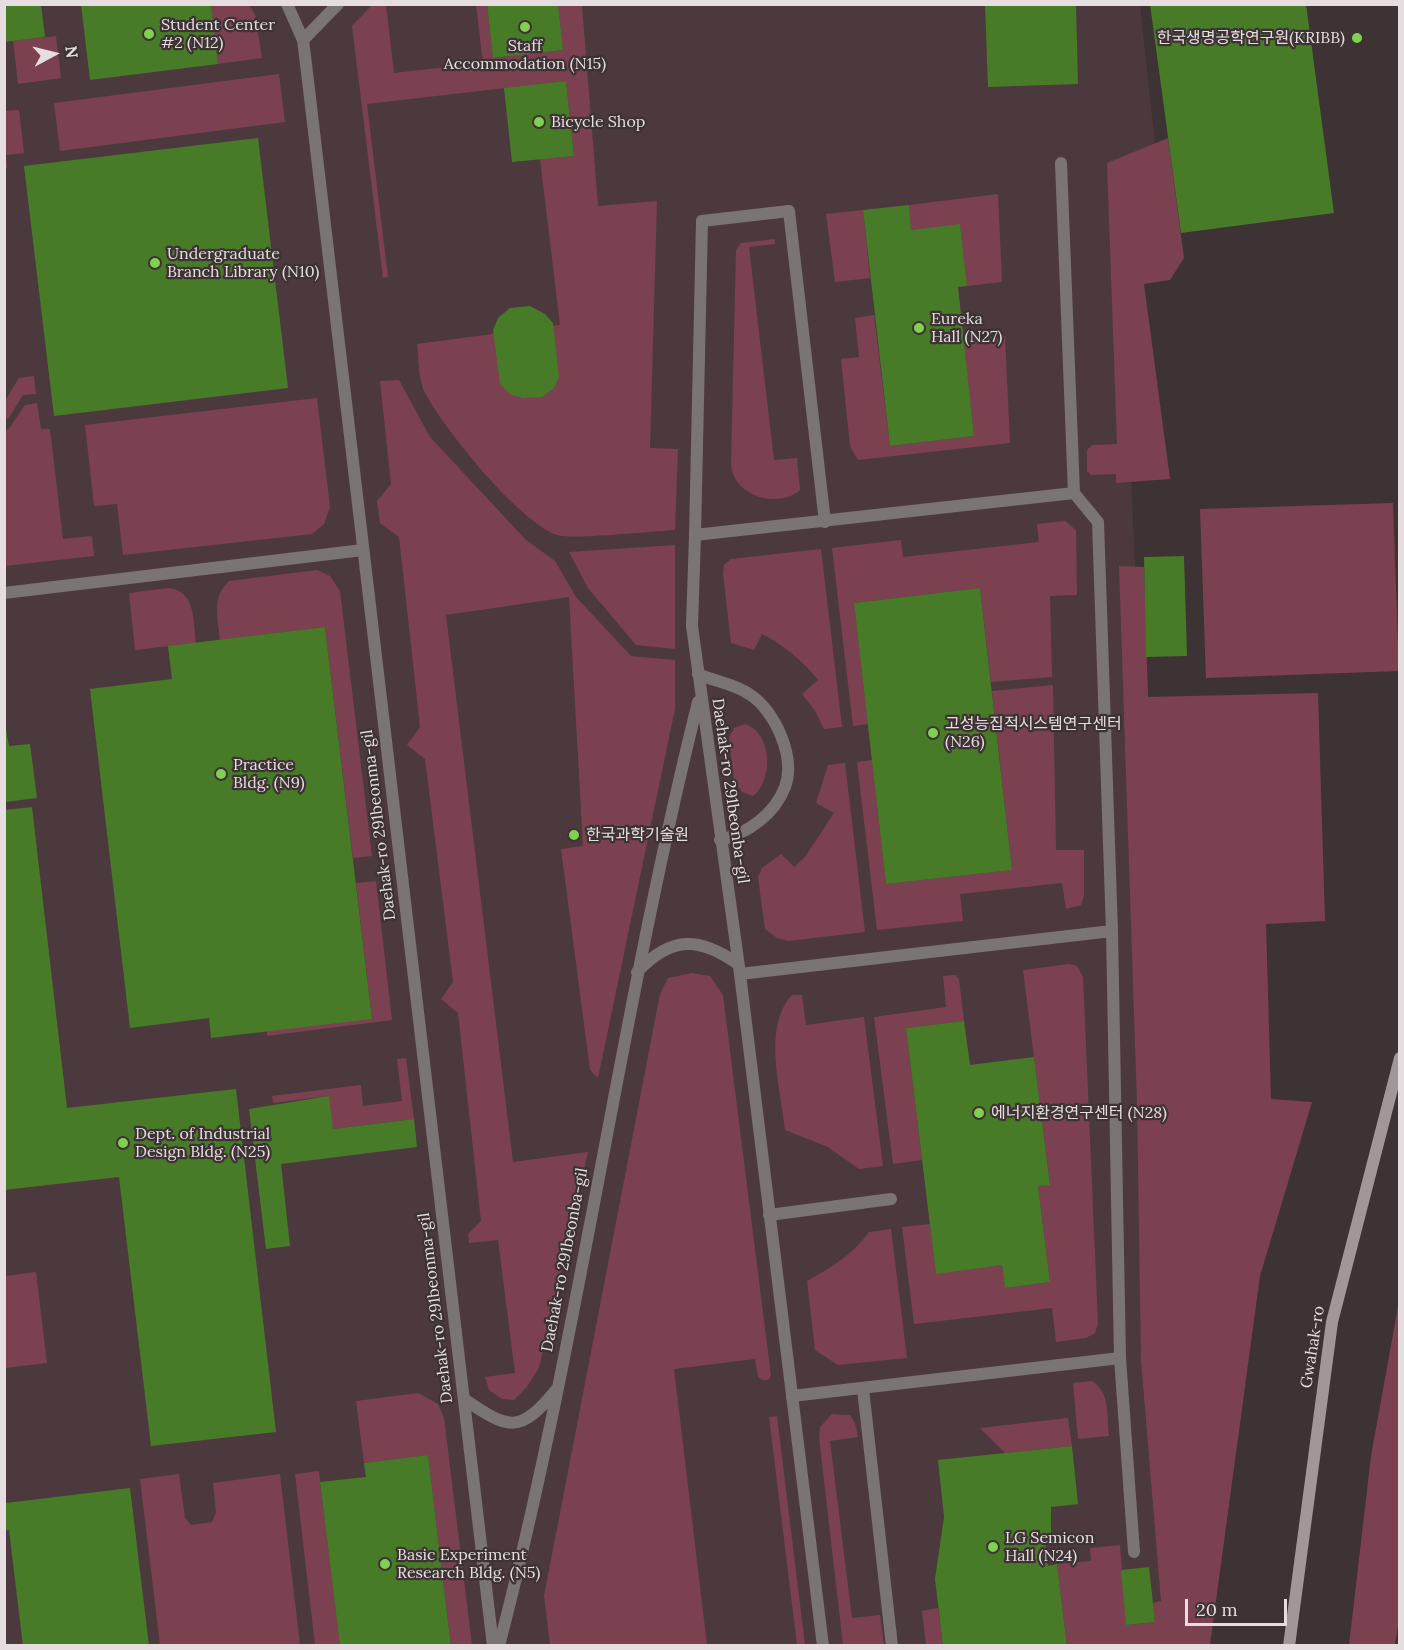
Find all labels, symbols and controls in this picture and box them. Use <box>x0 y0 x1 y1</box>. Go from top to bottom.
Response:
place label: Student Center #2 (N12) <box>161 15 275 53</box>
marker: Staff Accommodation (N15) <box>518 20 532 34</box>
north arrow <box>24 24 84 84</box>
marker: Student Center #2 (N12) <box>142 27 156 41</box>
place label: 한국생명공학연구원(KRIBB) <box>1157 28 1345 48</box>
marker: 한국생명공학연구원(KRIBB) <box>1350 31 1364 45</box>
place label: Staff Accommodation (N15) <box>444 36 606 74</box>
text: N <box>61 44 83 59</box>
place label: Bicycle Shop <box>551 112 645 132</box>
marker: Bicycle Shop <box>532 115 546 129</box>
place label: Undergraduate Branch Library (N10) <box>167 244 319 282</box>
marker: Undergraduate Branch Library (N10) <box>148 256 162 270</box>
place label: Eureka Hall (N27) <box>931 309 1002 347</box>
marker: Eureka Hall (N27) <box>912 321 926 335</box>
street label: Daehak-ro 291beonba-gil <box>707 697 753 885</box>
place label: 고성능집적시스템연구센터 (N26) <box>945 714 1122 752</box>
marker: 고성능집적시스템연구센터 (N26) <box>926 726 940 740</box>
street label: Daehak-ro 291beonma-gil <box>358 728 400 922</box>
place label: Practice Bldg. (N9) <box>233 755 305 793</box>
marker: Practice Bldg. (N9) <box>214 767 228 781</box>
place label: 한국과학기술원 <box>586 825 689 845</box>
marker: 한국과학기술원 <box>567 828 581 842</box>
place label: 에너지환경연구센터 (N28) <box>991 1103 1167 1123</box>
marker: 에너지환경연구센터 (N28) <box>972 1106 986 1120</box>
place label: Dept. of Industrial Design Bldg. (N25) <box>135 1124 270 1162</box>
marker: Dept. of Industrial Design Bldg. (N25) <box>116 1136 130 1150</box>
street label: Daehak-ro 291beonba-gil <box>538 1166 592 1354</box>
street label: Daehak-ro 291beonma-gil <box>415 1211 457 1405</box>
street label: Gwahak-ro <box>1297 1304 1329 1390</box>
place label: LG Semicon Hall (N24) <box>1005 1528 1094 1566</box>
marker: LG Semicon Hall (N24) <box>986 1540 1000 1554</box>
place label: Basic Experiment Research Bldg. (N5) <box>397 1545 540 1583</box>
marker: Basic Experiment Research Bldg. (N5) <box>378 1557 392 1571</box>
scale bar <box>1188 1587 1290 1625</box>
text: 20 m <box>1196 1598 1238 1621</box>

